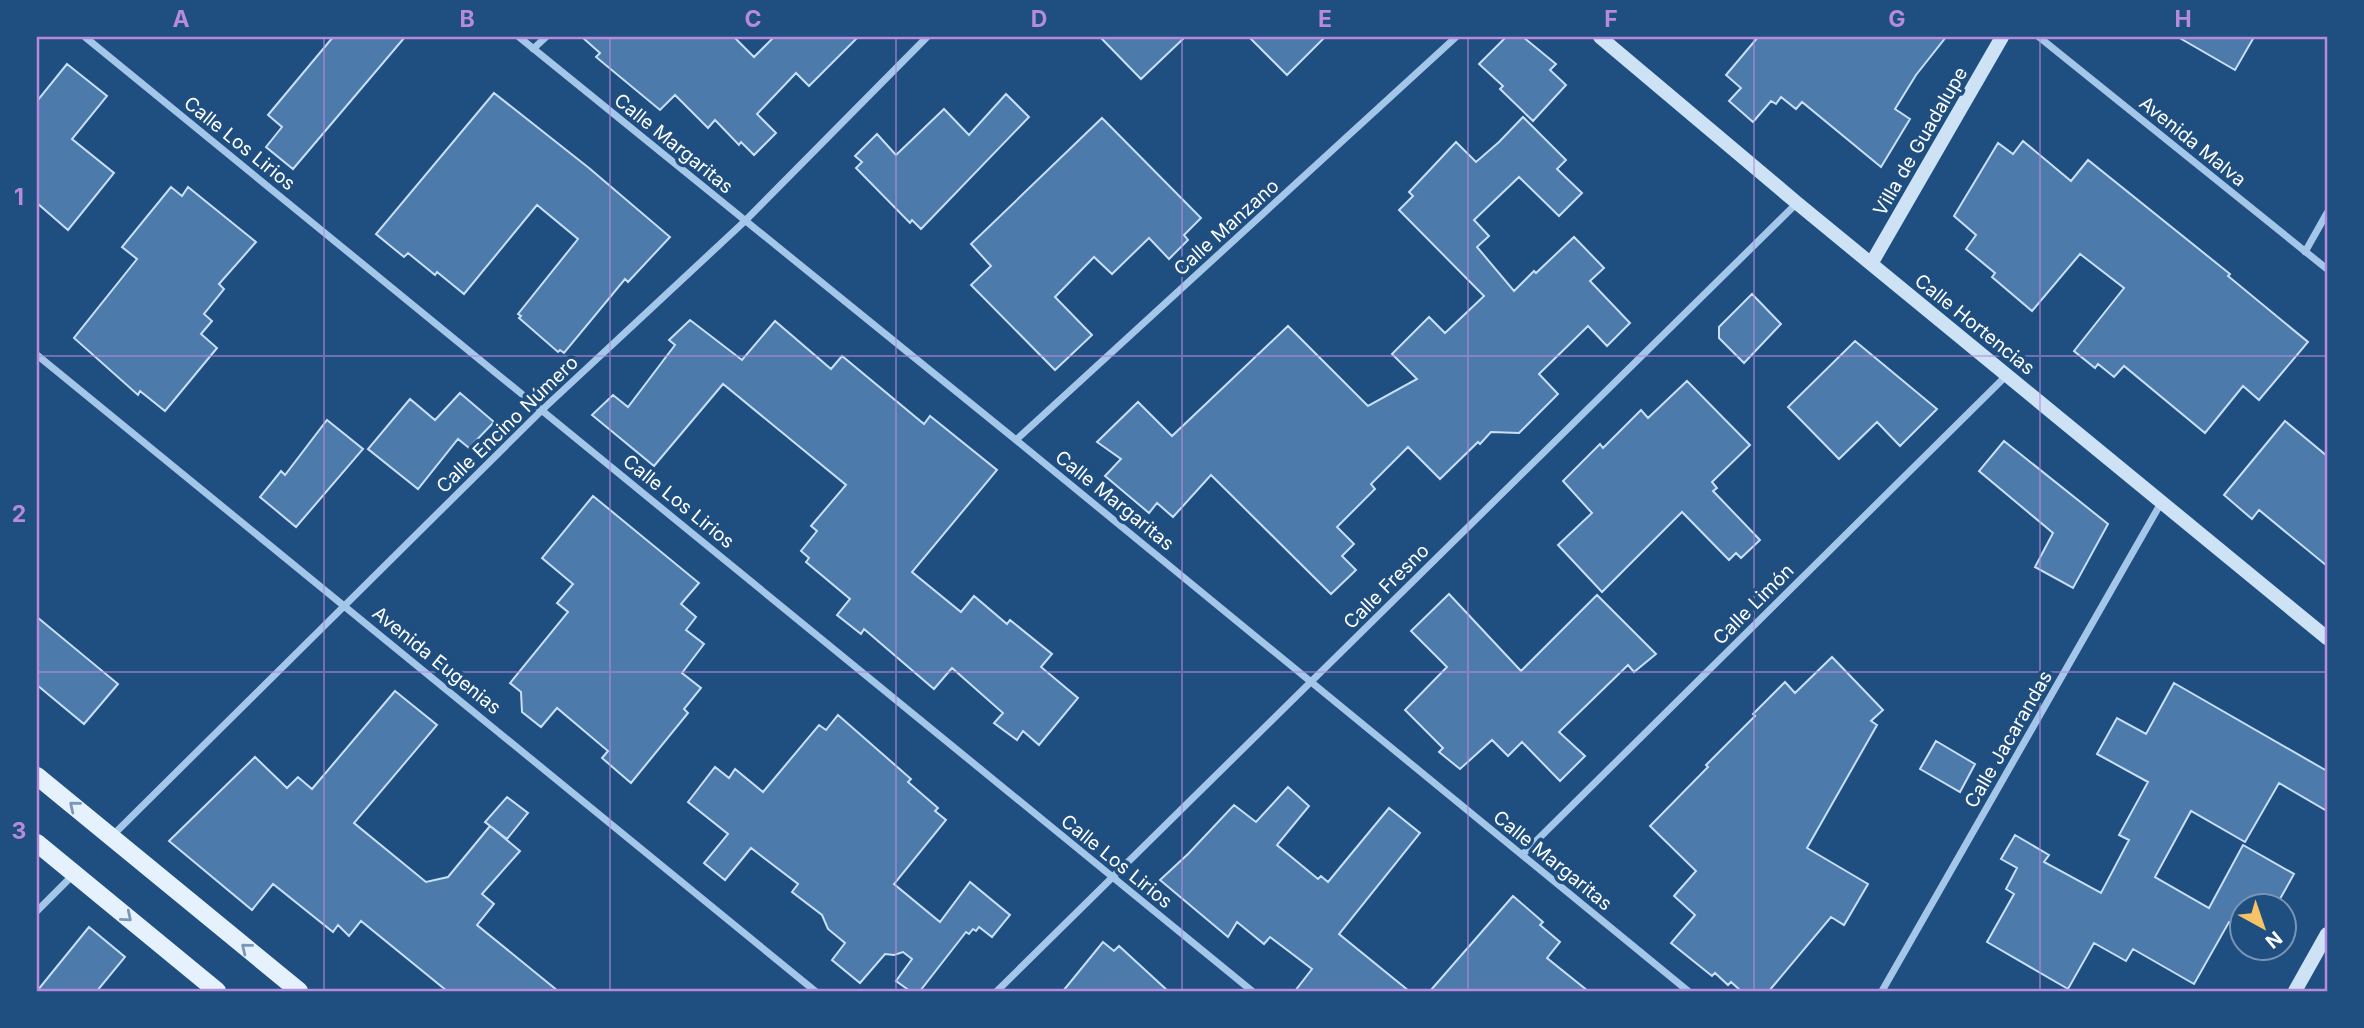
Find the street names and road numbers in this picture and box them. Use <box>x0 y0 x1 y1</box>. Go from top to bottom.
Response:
street label: Villa de Guadalupe <box>1868 63 1972 220</box>
street label: Calle Margaritas <box>610 88 738 198</box>
street label: Avenida Malva <box>2135 91 2251 191</box>
street label: Calle Los Lirios <box>179 92 300 195</box>
street label: Calle Manzano <box>1169 174 1283 280</box>
street label: Calle Hortencias <box>1910 269 2039 380</box>
street label: Calle Encino Número <box>432 351 583 498</box>
street label: Calle Margaritas <box>1051 445 1179 555</box>
street label: Calle Los Lirios <box>618 450 739 553</box>
street label: Calle Fresno <box>1339 539 1434 634</box>
street label: Calle Limón <box>1708 559 1799 650</box>
street label: Avenida Eugenias <box>368 602 506 719</box>
street label: Calle Jacarandas <box>1960 666 2057 812</box>
street label: Calle Margaritas <box>1489 805 1617 915</box>
street label: Calle Los Lirios <box>1056 810 1177 913</box>

